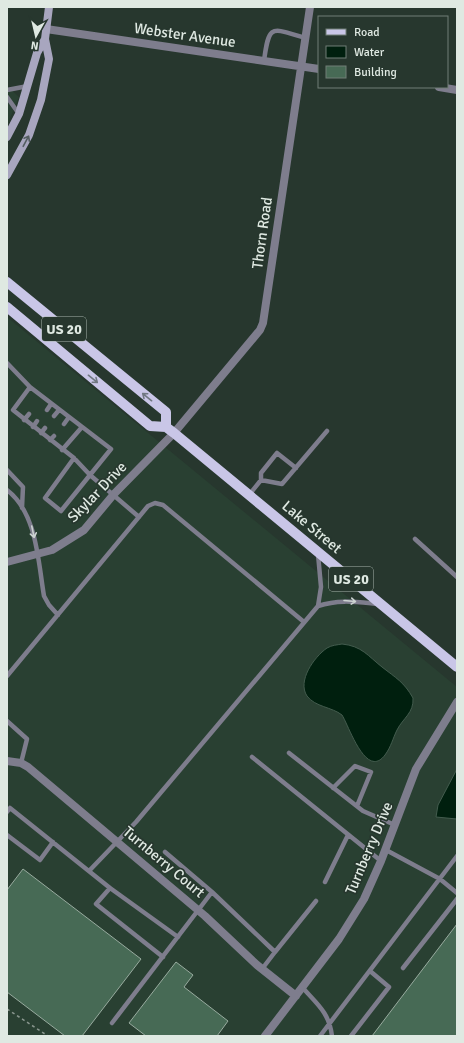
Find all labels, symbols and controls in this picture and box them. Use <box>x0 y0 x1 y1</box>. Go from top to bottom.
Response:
north arrow <box>16 16 56 56</box>
legend <box>318 16 448 88</box>
street label: Webster Avenue <box>133 19 237 51</box>
text: Road <box>354 25 380 40</box>
text: N <box>30 38 39 52</box>
text: Water <box>354 45 385 60</box>
text: Building <box>354 65 397 80</box>
one-way arrow <box>23 135 30 147</box>
street label: Thorn Road <box>248 196 276 270</box>
road number: US 20 <box>42 317 86 341</box>
one-way arrow <box>88 375 99 383</box>
one-way arrow <box>142 392 152 401</box>
street label: Skylar Drive <box>64 458 130 526</box>
street label: Lake Street <box>278 497 346 557</box>
one-way arrow <box>29 525 37 538</box>
road number: US 20 <box>329 567 373 591</box>
one-way arrow <box>343 597 356 605</box>
street label: Turnberry Drive <box>341 799 397 897</box>
street label: Turnberry Court <box>119 823 209 901</box>

